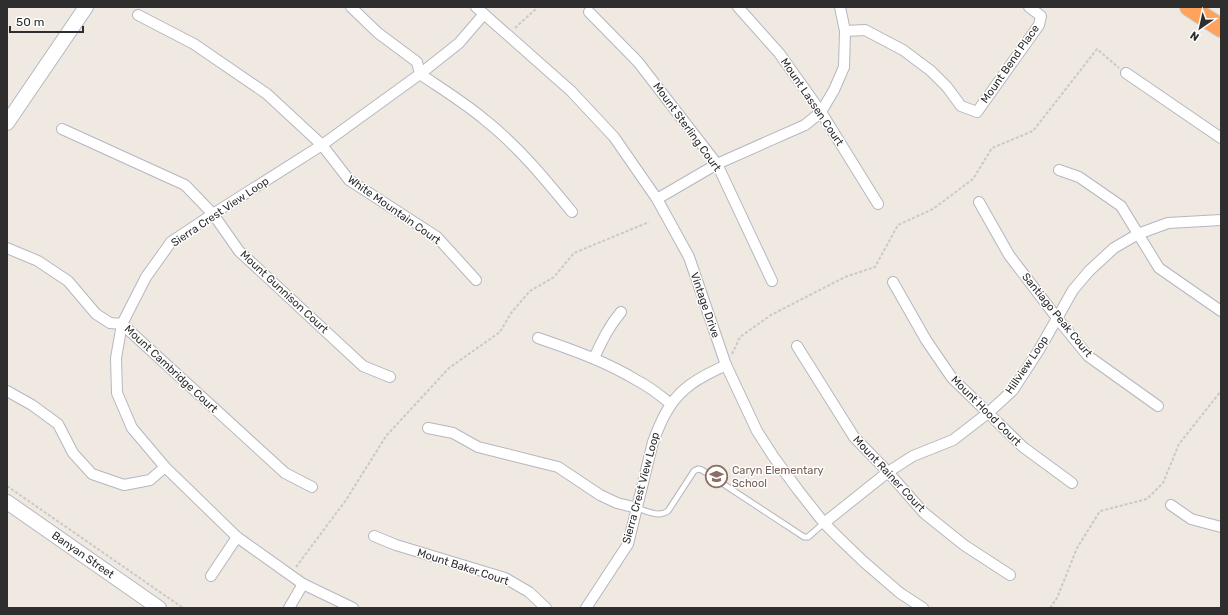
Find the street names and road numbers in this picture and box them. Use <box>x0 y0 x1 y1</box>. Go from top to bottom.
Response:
street label: Mount Bend Place <box>978 22 1042 106</box>
street label: Mount Lassen Court <box>778 56 847 149</box>
street label: Mount Sterling Court <box>650 80 724 175</box>
street label: White Mountain Court <box>345 173 444 247</box>
street label: Sierra Crest View Loop <box>169 174 271 250</box>
street label: Mount Gunnison Court <box>237 248 331 337</box>
street label: Vintage Drive <box>688 270 722 340</box>
street label: Santiago Peak Court <box>1019 270 1095 360</box>
street label: Mount Cambridge Court <box>122 322 221 416</box>
street label: Hillview Loop <box>1003 334 1051 396</box>
street label: Mount Hood Court <box>948 373 1024 449</box>
street label: Sierra Crest View Loop <box>620 431 662 545</box>
street label: Mount Rainer Court <box>850 433 928 515</box>
street label: Banyan Street <box>49 529 117 582</box>
street label: Mount Baker Court <box>416 546 511 588</box>

